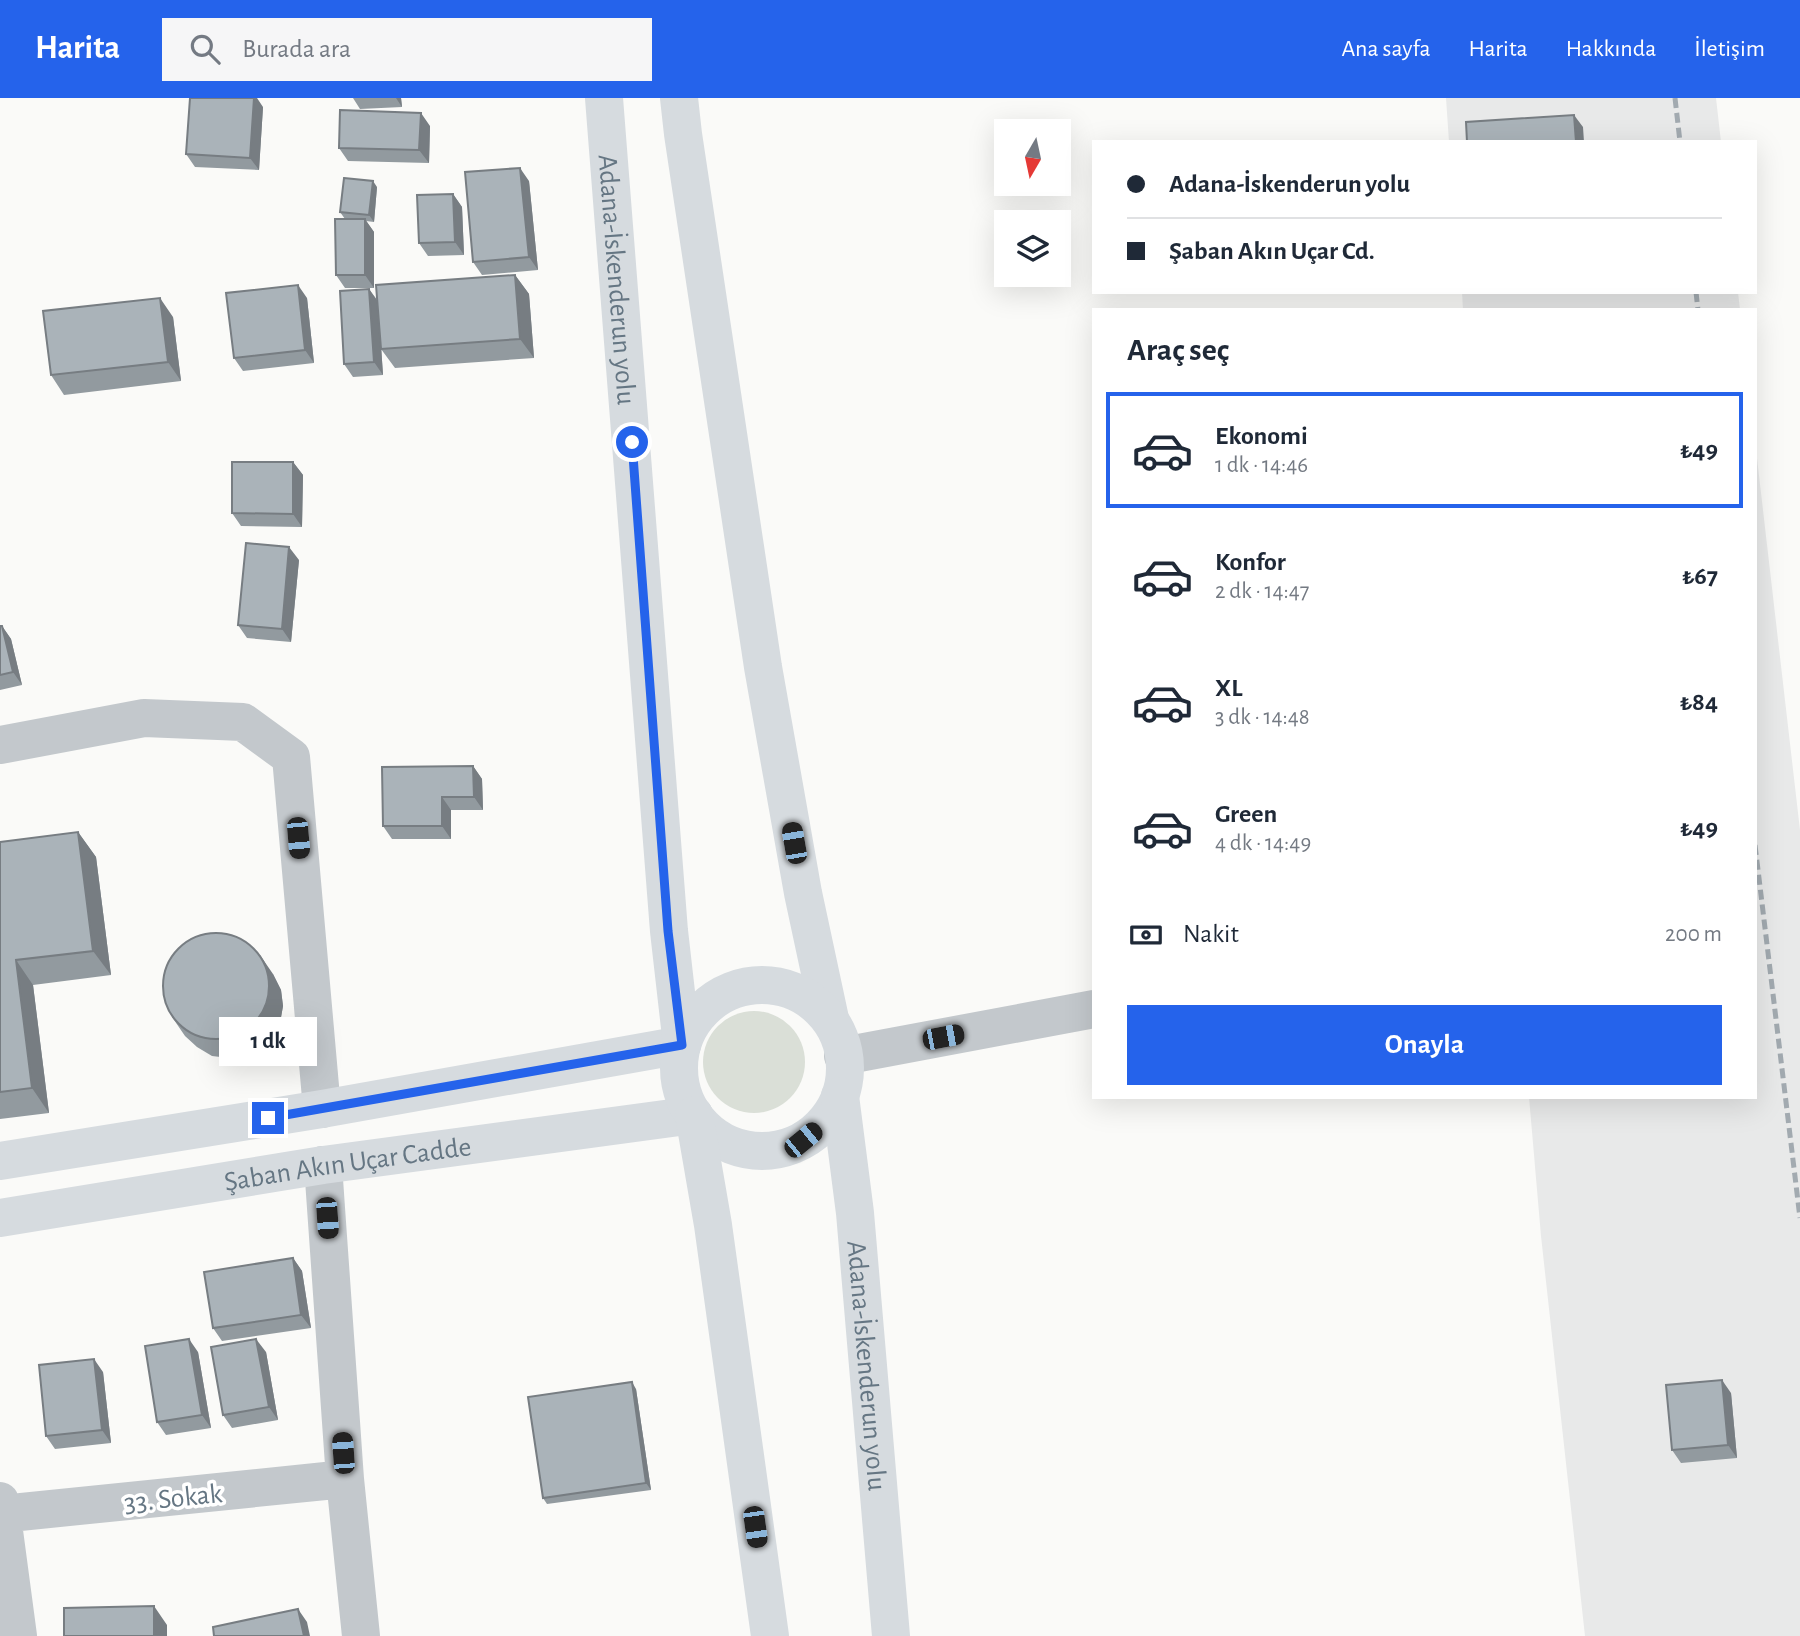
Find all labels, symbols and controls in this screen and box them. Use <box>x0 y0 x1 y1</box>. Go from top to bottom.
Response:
search box <box>162 18 652 81</box>
icon: search <box>186 30 224 68</box>
text: Harita <box>35 32 120 65</box>
text: Burada ara <box>242 36 351 62</box>
text: Ana sayfa <box>1341 37 1431 61</box>
text: Harita <box>1469 37 1528 61</box>
text: Hakkında <box>1566 37 1656 61</box>
text: İletişim <box>1694 37 1765 61</box>
north arrow <box>994 119 1071 196</box>
map controls <box>994 119 1071 287</box>
street label: Adana-İskenderun yolu <box>592 153 640 406</box>
text: Adana-İskenderun yolu <box>1169 171 1410 197</box>
button: layers <box>994 210 1071 287</box>
text: Şaban Akın Uçar Cd. <box>1169 238 1375 264</box>
text: Araç seç <box>1127 334 1229 366</box>
icon: car <box>1131 419 1194 482</box>
text: Ekonomi <box>1215 423 1308 449</box>
route start <box>616 426 648 458</box>
text: ₺49 <box>1680 437 1718 463</box>
text: 1 dk · 14:46 <box>1215 454 1308 477</box>
icon: car <box>1131 545 1194 608</box>
text: Konfor <box>1215 549 1286 575</box>
text: ₺67 <box>1682 563 1718 589</box>
text: 2 dk · 14:47 <box>1215 580 1309 603</box>
icon: car <box>1131 671 1194 734</box>
text: XL <box>1215 675 1242 701</box>
text: ₺84 <box>1680 689 1718 715</box>
text: 3 dk · 14:48 <box>1215 706 1310 729</box>
icon: car <box>1131 797 1194 860</box>
text: Green <box>1215 801 1277 827</box>
text: ₺49 <box>1680 815 1718 841</box>
car <box>286 816 311 860</box>
car <box>781 820 808 866</box>
text: 4 dk · 14:49 <box>1215 832 1311 855</box>
icon: cash <box>1127 916 1165 954</box>
text: Nakit <box>1183 921 1239 947</box>
text: 200 m <box>1665 923 1722 946</box>
button: Onayla <box>1127 1005 1722 1085</box>
callout: 1 dk <box>219 1016 317 1066</box>
car <box>921 1023 966 1051</box>
text: 1 dk <box>250 1030 286 1053</box>
route end <box>252 1102 284 1134</box>
car <box>781 1119 826 1161</box>
street label: Şaban Akın Uçar Cadde <box>222 1133 473 1197</box>
car <box>316 1196 339 1240</box>
street label: Adana-İskenderun yolu <box>841 1239 891 1492</box>
car <box>332 1431 355 1475</box>
street label: 33. Sokak <box>123 1480 224 1518</box>
car <box>742 1505 769 1549</box>

